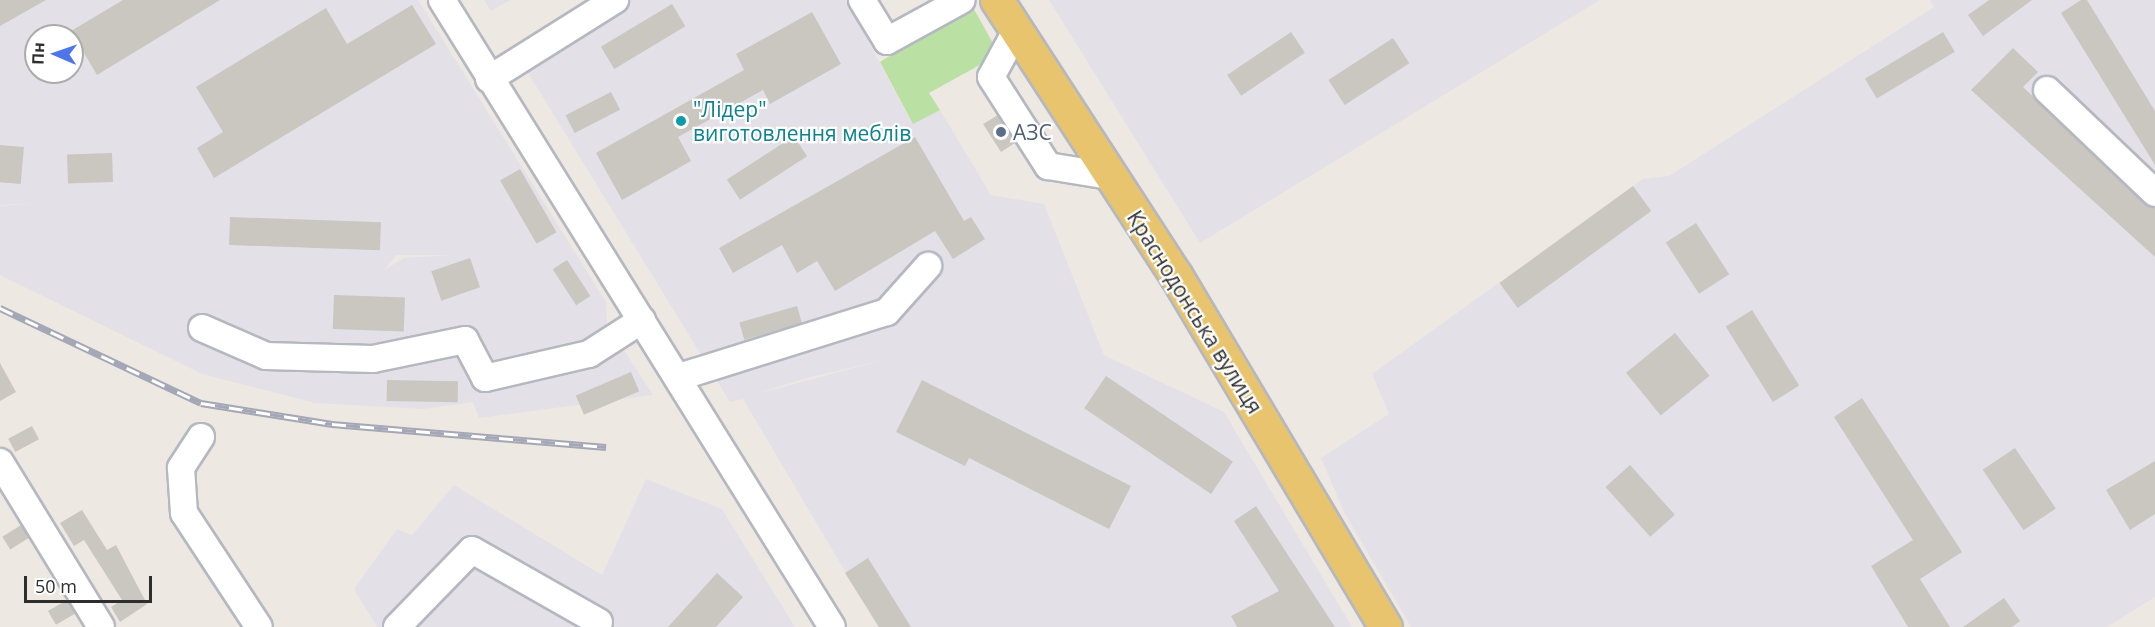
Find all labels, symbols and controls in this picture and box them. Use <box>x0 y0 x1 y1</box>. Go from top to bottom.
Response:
north arrow <box>24 24 84 84</box>
text: Пн <box>27 42 49 65</box>
place label: "Лідер" виготовлення меблів <box>693 96 911 146</box>
marker: "Лідер" виготовлення меблів <box>674 114 688 128</box>
place label: АЗС <box>1013 119 1052 145</box>
marker: АЗС <box>994 125 1008 139</box>
street label: Краснодонська вулиця <box>1122 206 1268 418</box>
scale bar <box>27 564 154 602</box>
text: 50 m <box>35 574 77 598</box>

